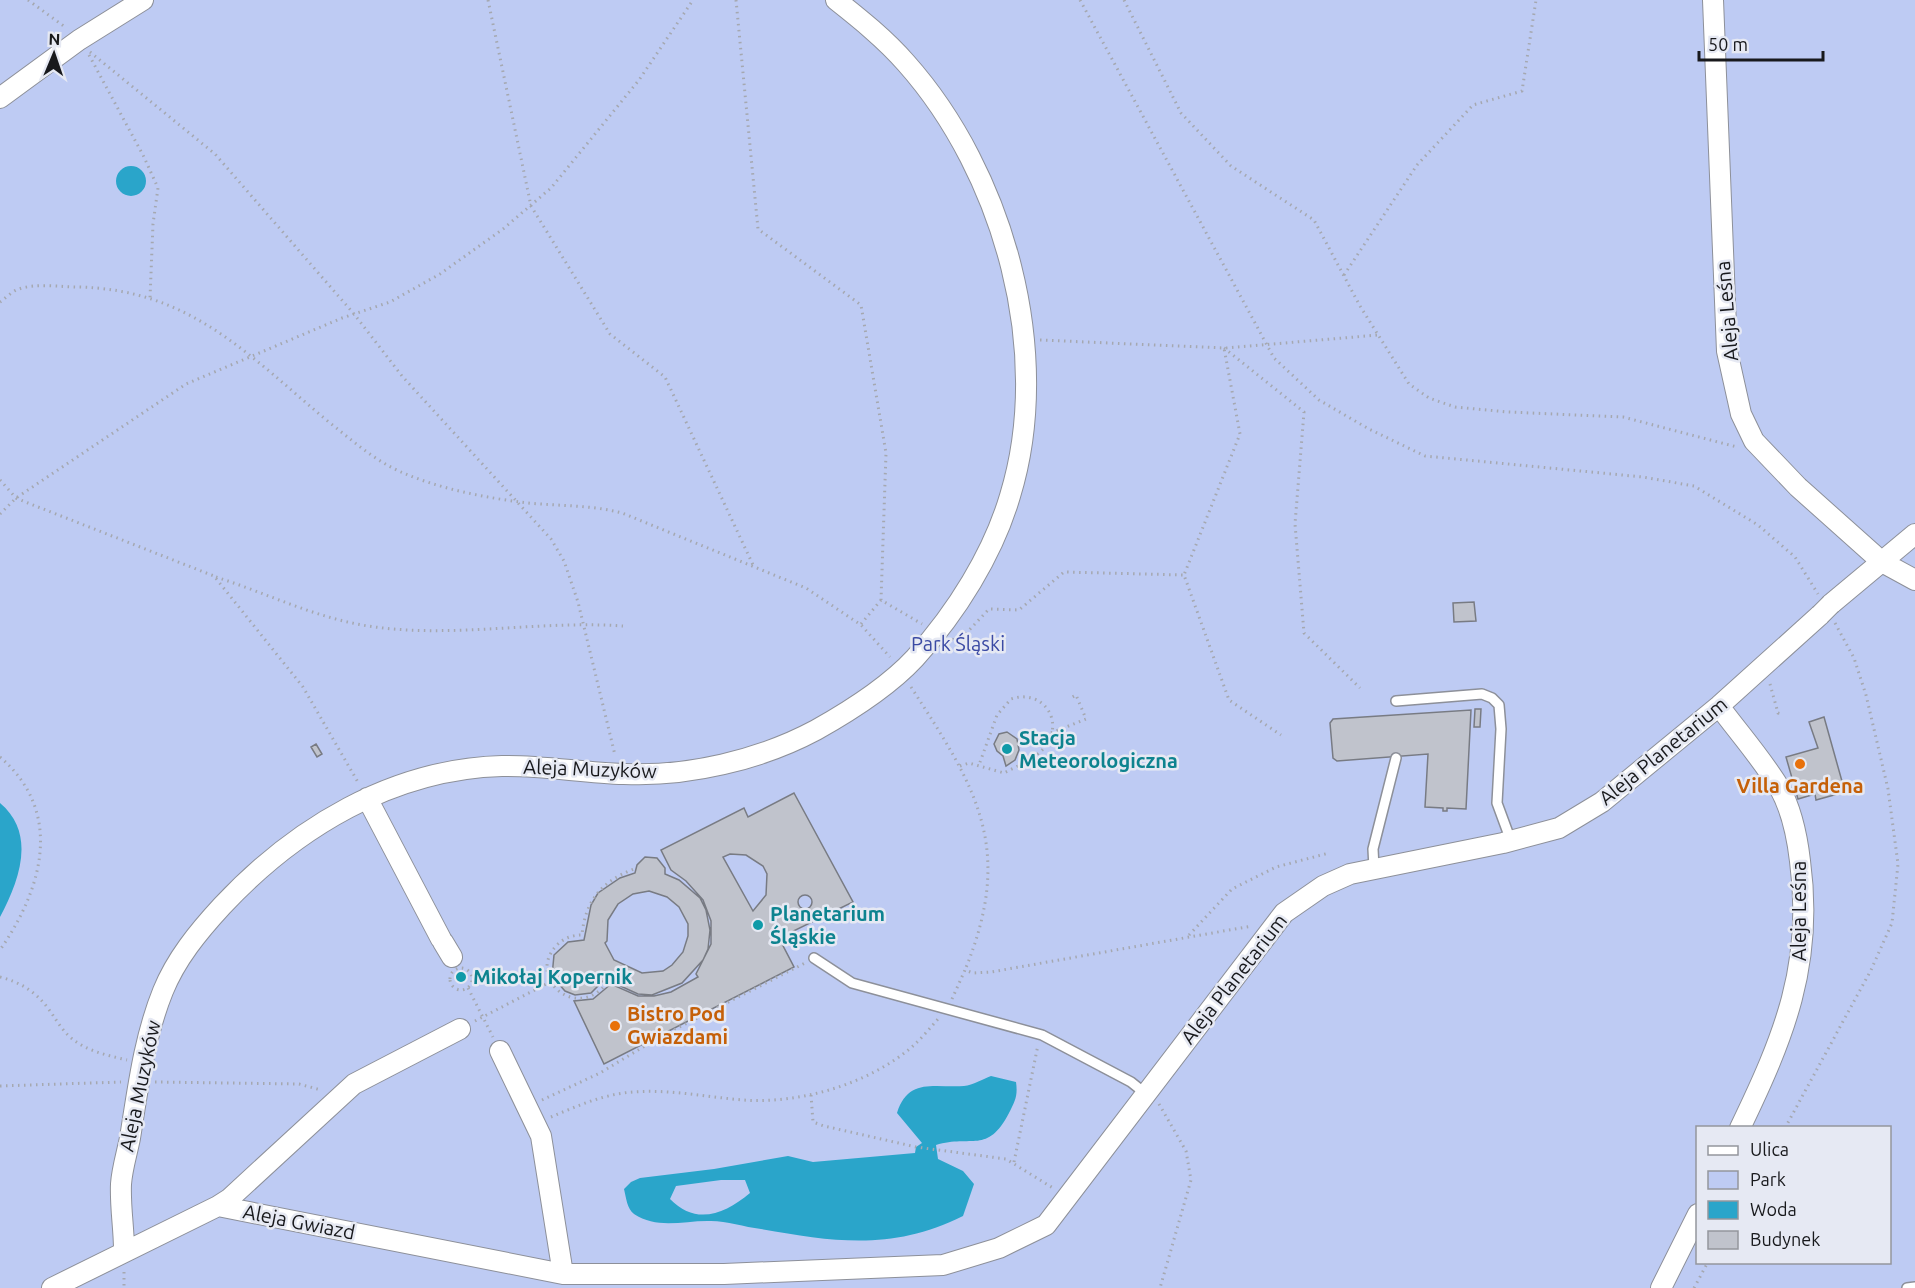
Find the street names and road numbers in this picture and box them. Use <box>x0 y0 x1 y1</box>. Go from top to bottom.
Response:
street label: Aleja Leśna <box>1711 260 1742 362</box>
street label: Aleja Planetarium <box>1594 692 1731 809</box>
street label: Aleja Muzyków <box>523 755 658 782</box>
street label: Aleja Leśna <box>1787 861 1810 961</box>
street label: Aleja Planetarium <box>1176 909 1291 1048</box>
street label: Aleja Muzyków <box>114 1018 165 1154</box>
street label: Aleja Gwiazd <box>241 1199 357 1244</box>

